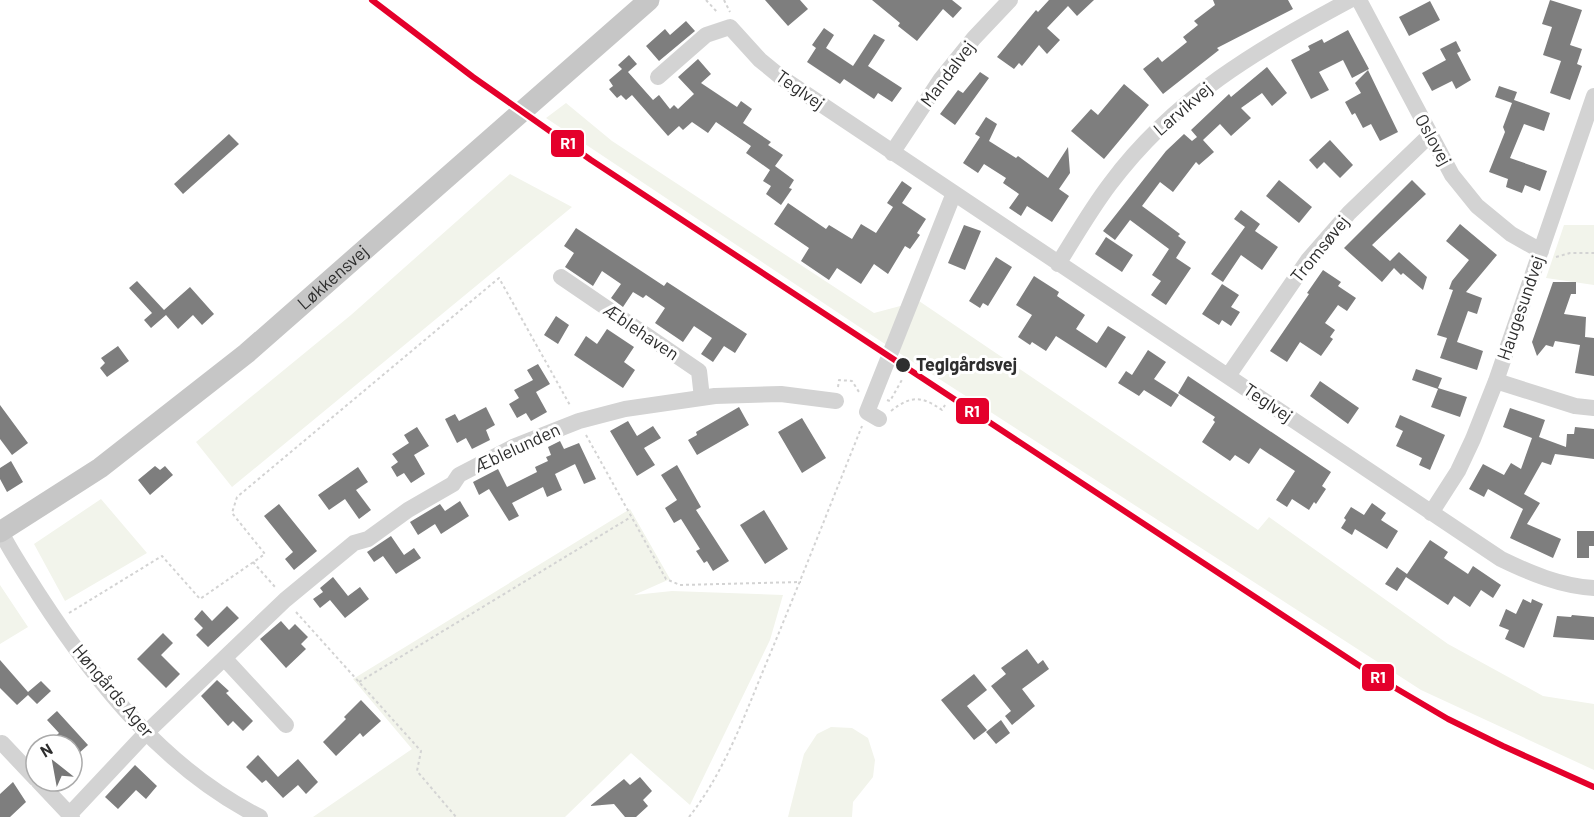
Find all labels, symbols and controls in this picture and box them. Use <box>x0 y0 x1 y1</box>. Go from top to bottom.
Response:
street label: Mandalvej <box>915 36 979 111</box>
street label: Teglvej <box>772 65 829 114</box>
street label: Larvikvej <box>1148 77 1216 140</box>
street label: Oslovej <box>1411 110 1457 169</box>
line badge: R1 <box>550 129 585 158</box>
text: R1 <box>560 133 576 152</box>
street label: Tromsøvej <box>1285 210 1353 287</box>
street label: Løkkensvej <box>292 240 372 314</box>
street label: Haugesundvej <box>1492 252 1548 363</box>
street label: Æblehaven <box>600 298 684 364</box>
place label: Teglgårdsvej <box>916 353 1017 375</box>
marker: Teglgårdsvej <box>894 356 912 374</box>
street label: Teglvej <box>1240 378 1297 427</box>
line badge: R1 <box>955 397 990 425</box>
text: R1 <box>964 401 980 420</box>
street label: Æblelunden <box>470 418 563 477</box>
street label: Høngårds Ager <box>68 639 159 742</box>
line badge: R1 <box>1361 663 1395 692</box>
text: R1 <box>1370 667 1386 686</box>
north arrow <box>24 733 84 793</box>
text: N <box>37 739 55 761</box>

